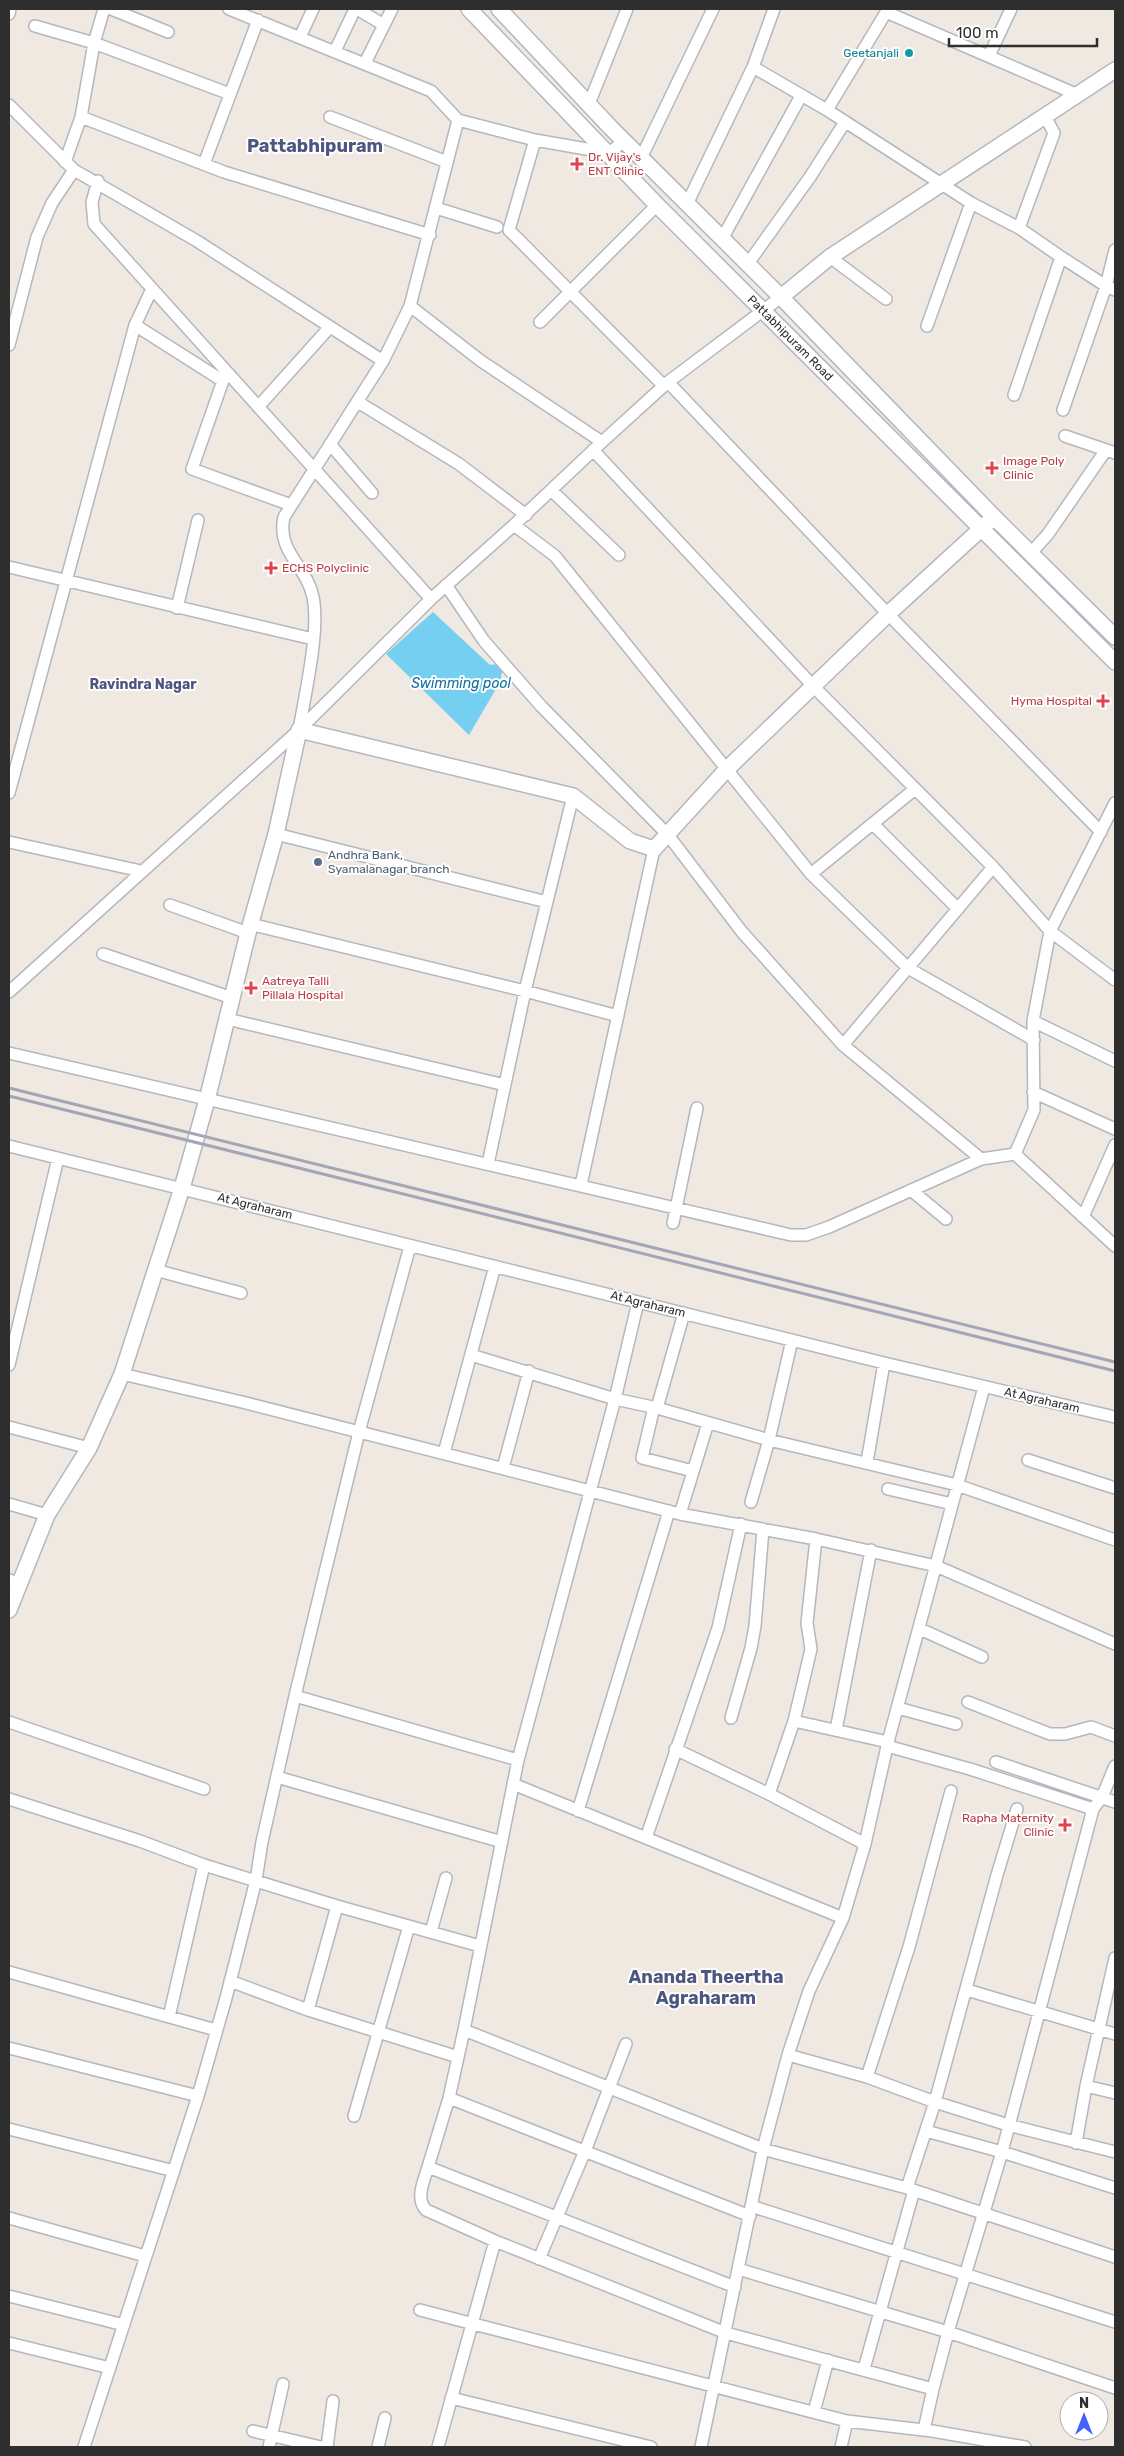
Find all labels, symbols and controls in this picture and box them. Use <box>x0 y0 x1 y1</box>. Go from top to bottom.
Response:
scale bar <box>949 15 1096 47</box>
text: 100 m <box>956 24 998 42</box>
place label: Geetanjali <box>843 46 899 60</box>
marker: Geetanjali <box>903 47 915 59</box>
district label: Pattabhipuram <box>247 135 383 157</box>
place label: Dr. Vijay's ENT Clinic <box>588 150 644 178</box>
marker: Dr. Vijay's ENT Clinic <box>570 157 584 171</box>
street label: Pattabhipuram Road <box>745 292 836 384</box>
place label: Image Poly Clinic <box>1003 454 1065 482</box>
marker: Image Poly Clinic <box>985 461 999 475</box>
marker: ECHS Polyclinic <box>264 561 278 575</box>
place label: ECHS Polyclinic <box>282 561 370 575</box>
water label: Swimming pool <box>411 675 511 692</box>
district label: Ravindra Nagar <box>89 676 197 693</box>
place label: Hyma Hospital <box>1011 694 1092 708</box>
marker: Hyma Hospital <box>1096 694 1110 708</box>
place label: Andhra Bank, Syamalanagar branch <box>328 848 450 876</box>
marker: Andhra Bank, Syamalanagar branch <box>312 856 324 868</box>
place label: Aatreya Talli Pillala Hospital <box>262 974 343 1002</box>
marker: Aatreya Talli Pillala Hospital <box>244 981 258 995</box>
street label: At Agraharam <box>216 1190 294 1222</box>
street label: At Agraharam <box>609 1288 687 1320</box>
street label: At Agraharam <box>1003 1385 1081 1415</box>
place label: Rapha Maternity Clinic <box>962 1811 1054 1839</box>
marker: Rapha Maternity Clinic <box>1058 1818 1072 1832</box>
district label: Ananda Theertha Agraharam <box>628 1966 784 2009</box>
north arrow <box>1059 2391 1109 2441</box>
text: N <box>1079 2395 1089 2412</box>

